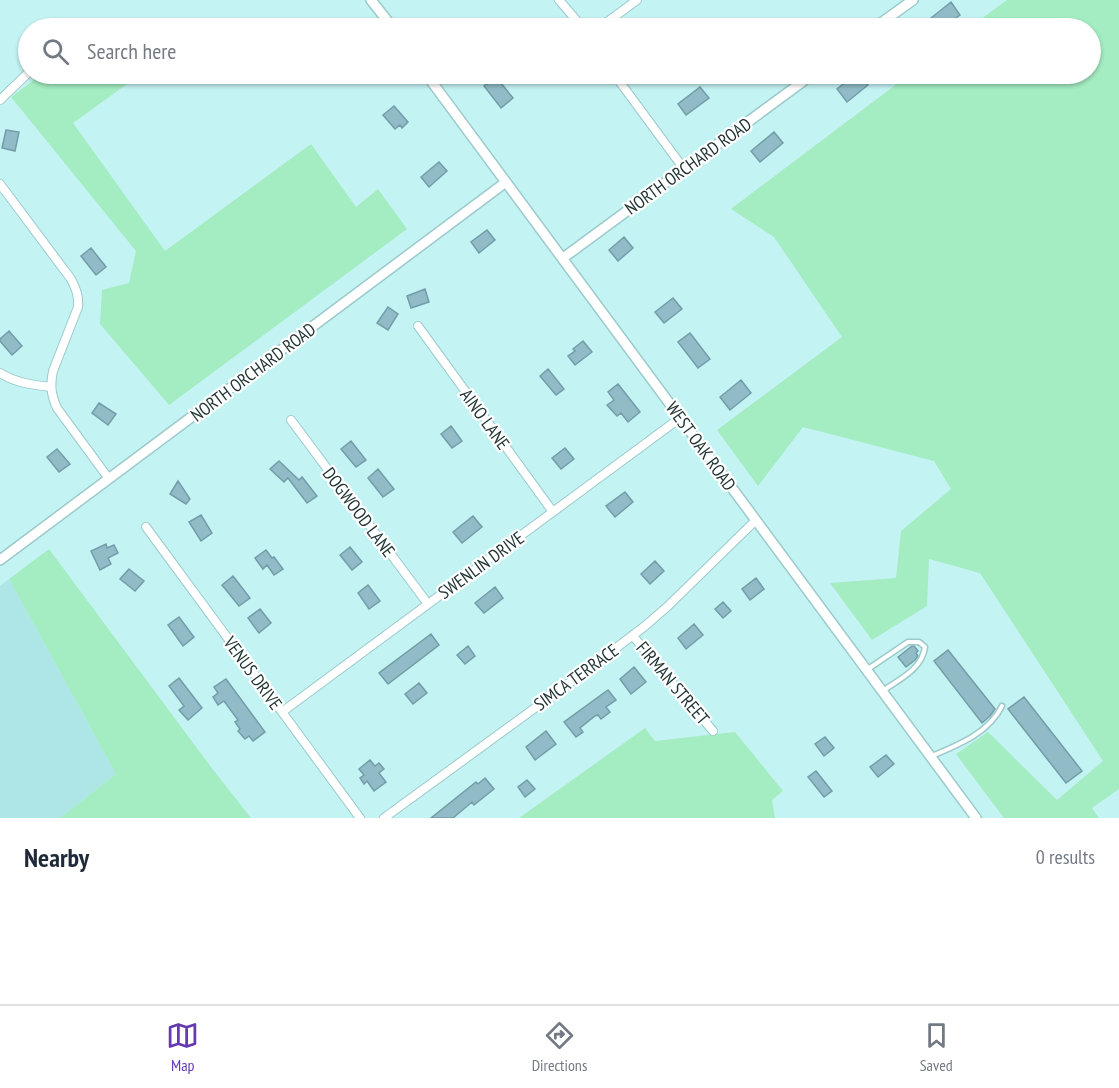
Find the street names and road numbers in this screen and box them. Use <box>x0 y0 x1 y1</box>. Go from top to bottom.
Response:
street label: NORTH ORCHARD ROAD <box>620 112 756 220</box>
street label: NORTH ORCHARD ROAD <box>186 317 320 427</box>
street label: AINO LANE <box>455 384 515 454</box>
street label: WEST OAK ROAD <box>661 397 741 495</box>
street label: DOGWOOD LANE <box>318 463 400 561</box>
street label: SWENLIN DRIVE <box>433 526 529 604</box>
street label: VENUS DRIVE <box>218 631 287 714</box>
street label: FIRMAN STREET <box>632 637 714 729</box>
street label: SIMCA TERRACE <box>529 639 623 715</box>

